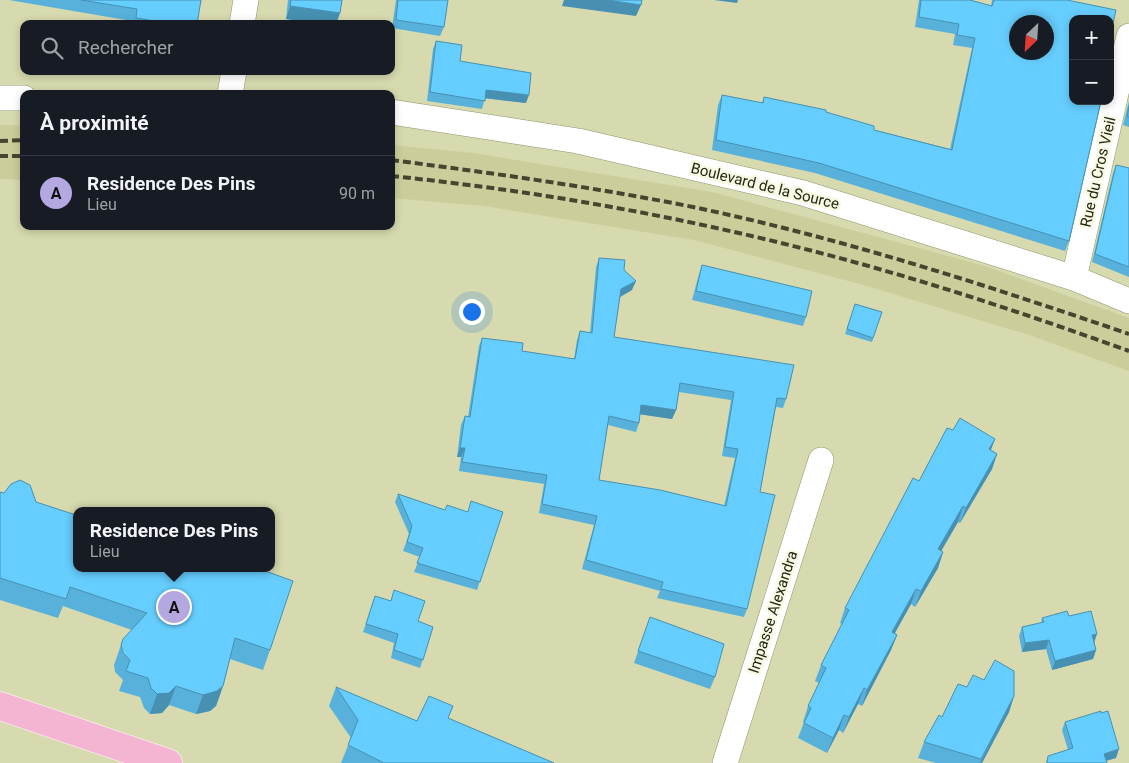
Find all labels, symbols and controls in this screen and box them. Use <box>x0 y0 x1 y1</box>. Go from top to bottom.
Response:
north arrow <box>1009 15 1054 60</box>
map controls <box>1069 15 1114 105</box>
button: + <box>1069 15 1114 60</box>
search box <box>20 20 395 75</box>
icon: search <box>38 34 66 62</box>
text: Rechercher <box>78 36 173 59</box>
button: − <box>1069 60 1114 105</box>
text: À proximité <box>40 111 149 135</box>
street label: Rue du Cros Vieil <box>1077 115 1119 229</box>
street label: Boulevard de la Source <box>689 159 841 213</box>
text: Residence Des Pins <box>87 172 256 195</box>
text: A <box>51 184 61 203</box>
text: 90 m <box>339 184 375 203</box>
text: Lieu <box>87 195 117 214</box>
your location <box>459 299 485 325</box>
popup <box>73 507 275 572</box>
text: Residence Des Pins <box>90 519 258 542</box>
text: Lieu <box>90 542 120 561</box>
street label: Impasse Alexandra <box>745 549 801 675</box>
pin: A <box>158 588 190 626</box>

